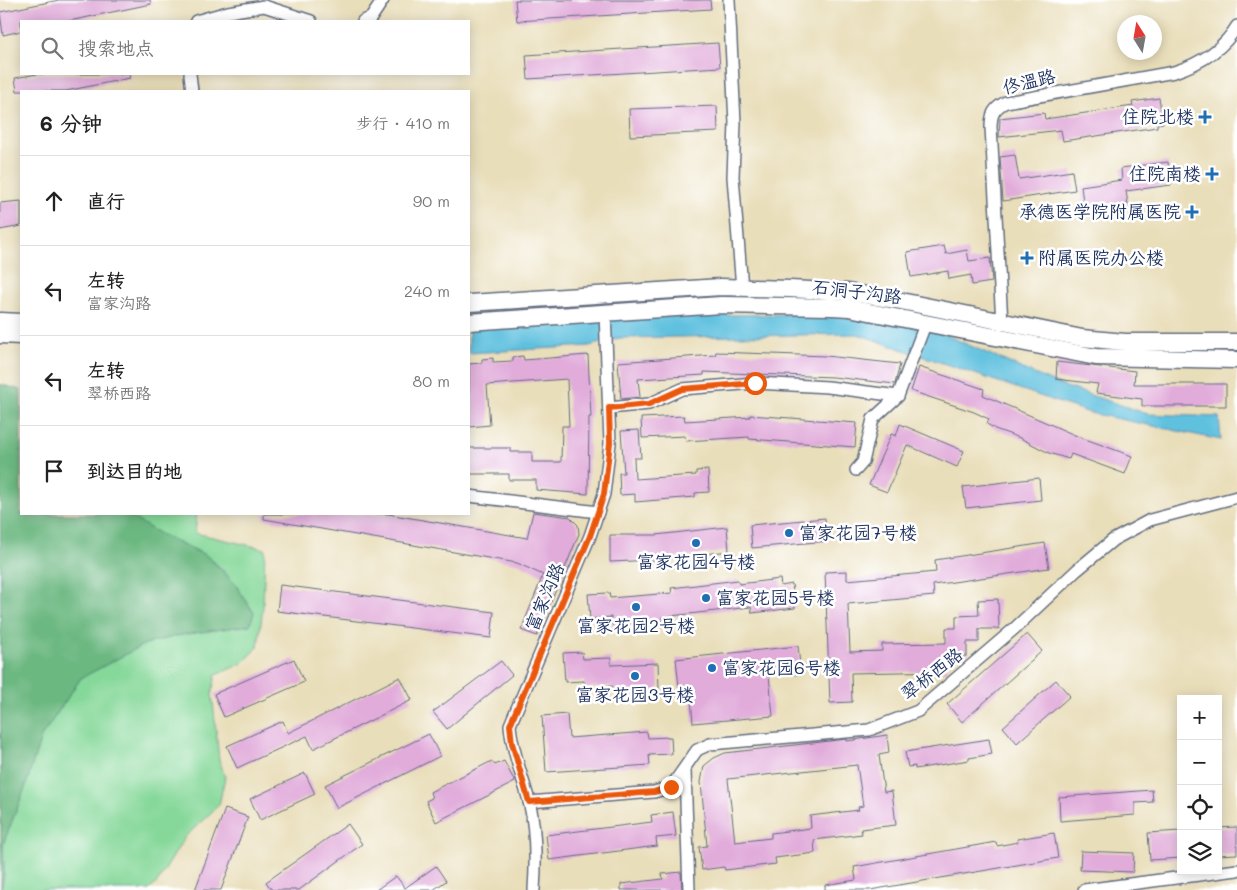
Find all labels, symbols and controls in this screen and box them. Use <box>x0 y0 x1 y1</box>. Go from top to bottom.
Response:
north arrow <box>1117 15 1162 60</box>
search box <box>20 20 470 75</box>
icon: search <box>38 34 66 62</box>
text: 搜索地点 <box>78 35 154 60</box>
street label: 佟温路 <box>1000 63 1058 99</box>
place label: 住院北楼 <box>1122 104 1194 128</box>
text: 6 分钟 <box>40 109 102 136</box>
marker: 住院北楼 <box>1198 110 1212 124</box>
text: 步行 · 410 m <box>356 112 450 133</box>
place label: 住院南楼 <box>1129 161 1201 185</box>
marker: 住院南楼 <box>1205 167 1219 181</box>
icon: ahead <box>40 187 68 215</box>
text: 直行 <box>87 188 125 213</box>
text: 90 m <box>413 190 450 211</box>
place label: 承德医学院附属医院 <box>1019 199 1181 223</box>
marker: 承德医学院附属医院 <box>1185 205 1199 219</box>
place label: 附属医院办公楼 <box>1038 245 1164 269</box>
marker: 附属医院办公楼 <box>1020 251 1034 265</box>
text: 左转 <box>87 267 125 292</box>
street label: 石洞子沟路 <box>811 274 903 308</box>
icon: left <box>40 277 68 305</box>
text: 240 m <box>404 280 450 301</box>
text: 富家沟路 <box>87 292 151 313</box>
text: 左转 <box>87 357 125 382</box>
icon: left <box>40 367 68 395</box>
text: 80 m <box>413 370 450 391</box>
route start <box>744 372 767 395</box>
text: 翠桥西路 <box>87 382 151 403</box>
icon: arrive <box>40 457 68 485</box>
text: 到达目的地 <box>87 458 182 483</box>
place label: 富家花园7号楼 <box>799 520 917 544</box>
marker: 富家花园7号楼 <box>783 527 795 539</box>
marker: 富家花园4号楼 <box>690 537 702 549</box>
place label: 富家花园4号楼 <box>637 549 755 573</box>
street label: 富家沟路 <box>519 559 569 634</box>
place label: 富家花园5号楼 <box>716 585 835 609</box>
marker: 富家花园5号楼 <box>700 592 712 604</box>
marker: 富家花园2号楼 <box>630 601 642 613</box>
place label: 富家花园2号楼 <box>577 613 695 637</box>
street label: 翠桥西路 <box>896 642 967 705</box>
place label: 富家花园6号楼 <box>722 655 841 679</box>
marker: 富家花园6号楼 <box>706 662 718 674</box>
marker: 富家花园3号楼 <box>629 670 641 682</box>
place label: 富家花园3号楼 <box>576 682 694 706</box>
map controls <box>1177 695 1222 875</box>
button: + <box>1177 695 1222 740</box>
button: − <box>1177 740 1222 785</box>
route end <box>660 776 683 799</box>
button: locate <box>1177 785 1222 830</box>
button: layers <box>1177 830 1222 875</box>

